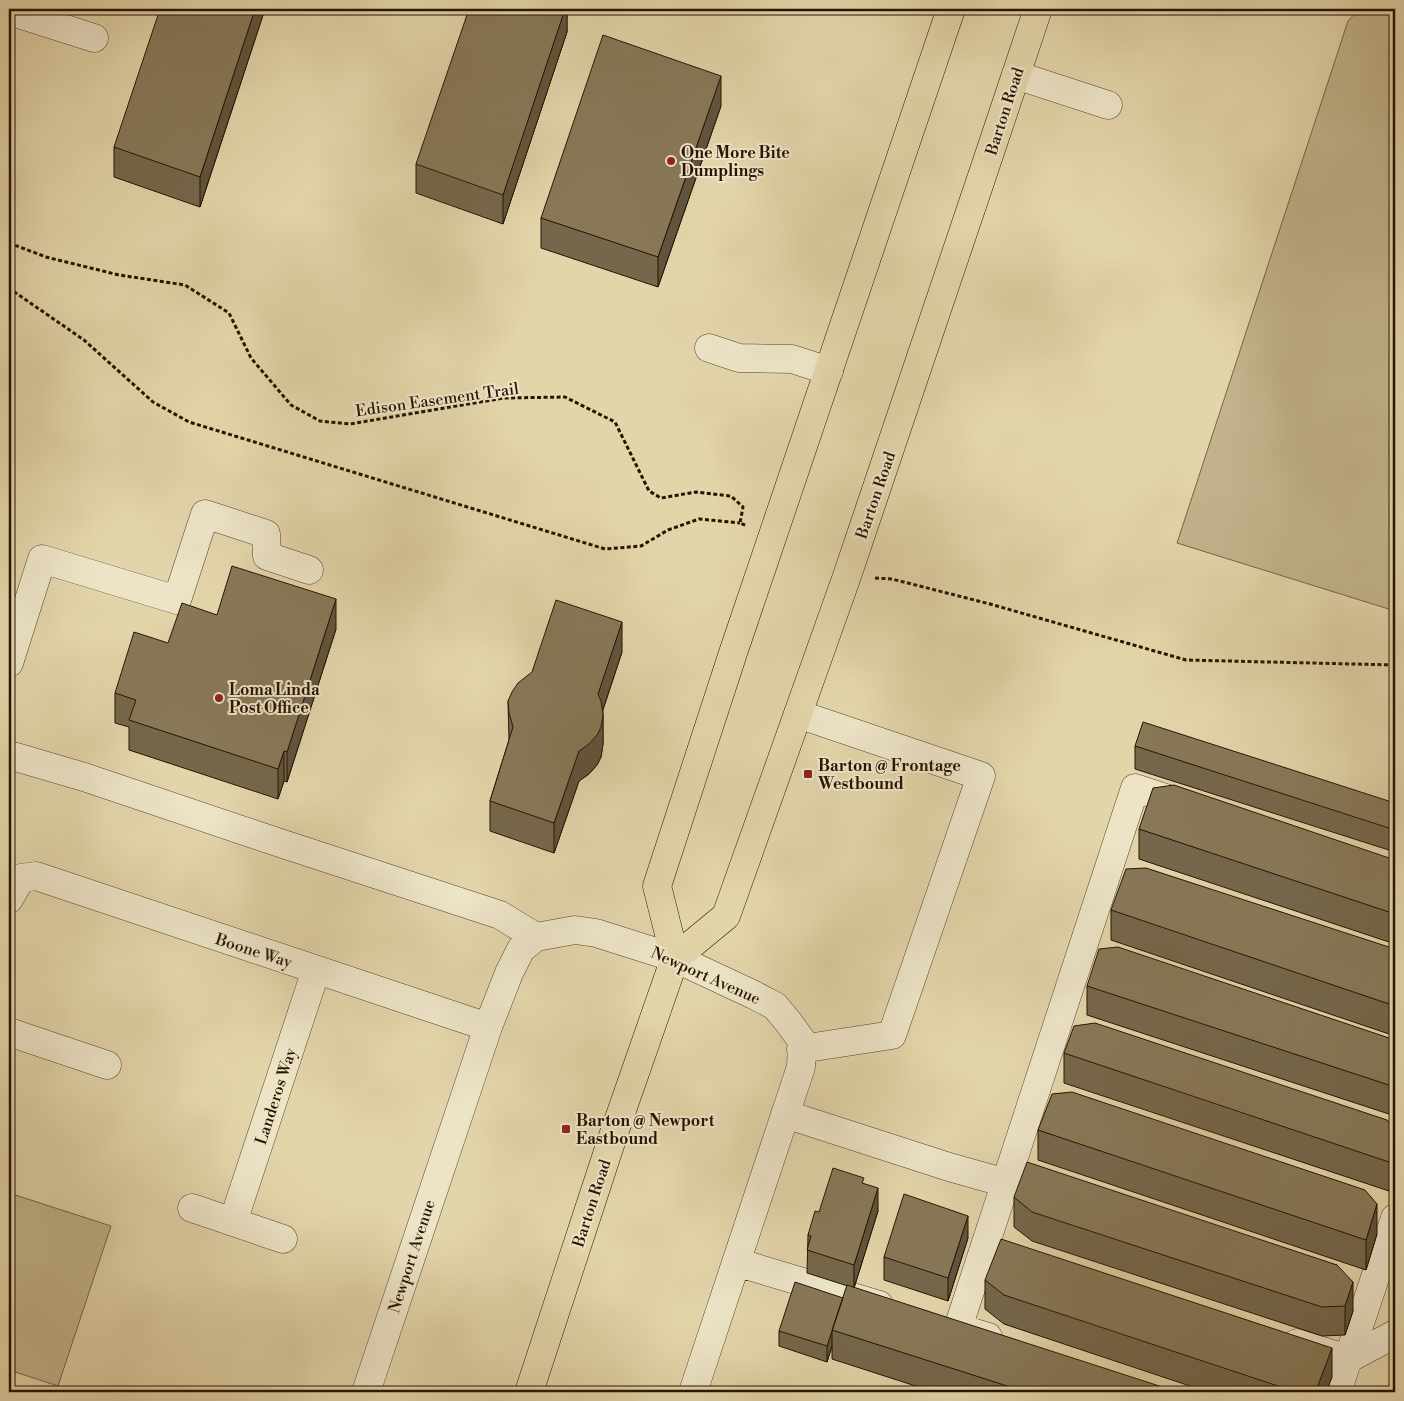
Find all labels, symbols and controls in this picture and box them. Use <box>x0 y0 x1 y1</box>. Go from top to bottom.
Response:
street label: Barton Road <box>981 65 1029 159</box>
place label: One More Bite Dumplings <box>681 143 790 181</box>
marker: One More Bite Dumplings <box>665 155 677 167</box>
street label: Edison Easement Trail <box>354 379 520 421</box>
street label: Barton Road <box>851 449 900 543</box>
place label: Loma Linda Post Office <box>229 680 320 718</box>
marker: Loma Linda Post Office <box>213 692 225 704</box>
place label: Barton @ Frontage Westbound <box>817 756 961 794</box>
marker: Barton @ Frontage Westbound <box>802 768 814 780</box>
street label: Boone Way <box>212 929 295 973</box>
street label: Newport Avenue <box>648 943 764 1009</box>
street label: Landeros Way <box>251 1045 301 1147</box>
place label: Barton @ Newport Eastbound <box>576 1111 715 1149</box>
marker: Barton @ Newport Eastbound <box>560 1123 572 1135</box>
street label: Barton Road <box>568 1157 616 1251</box>
street label: Newport Avenue <box>384 1197 440 1316</box>

